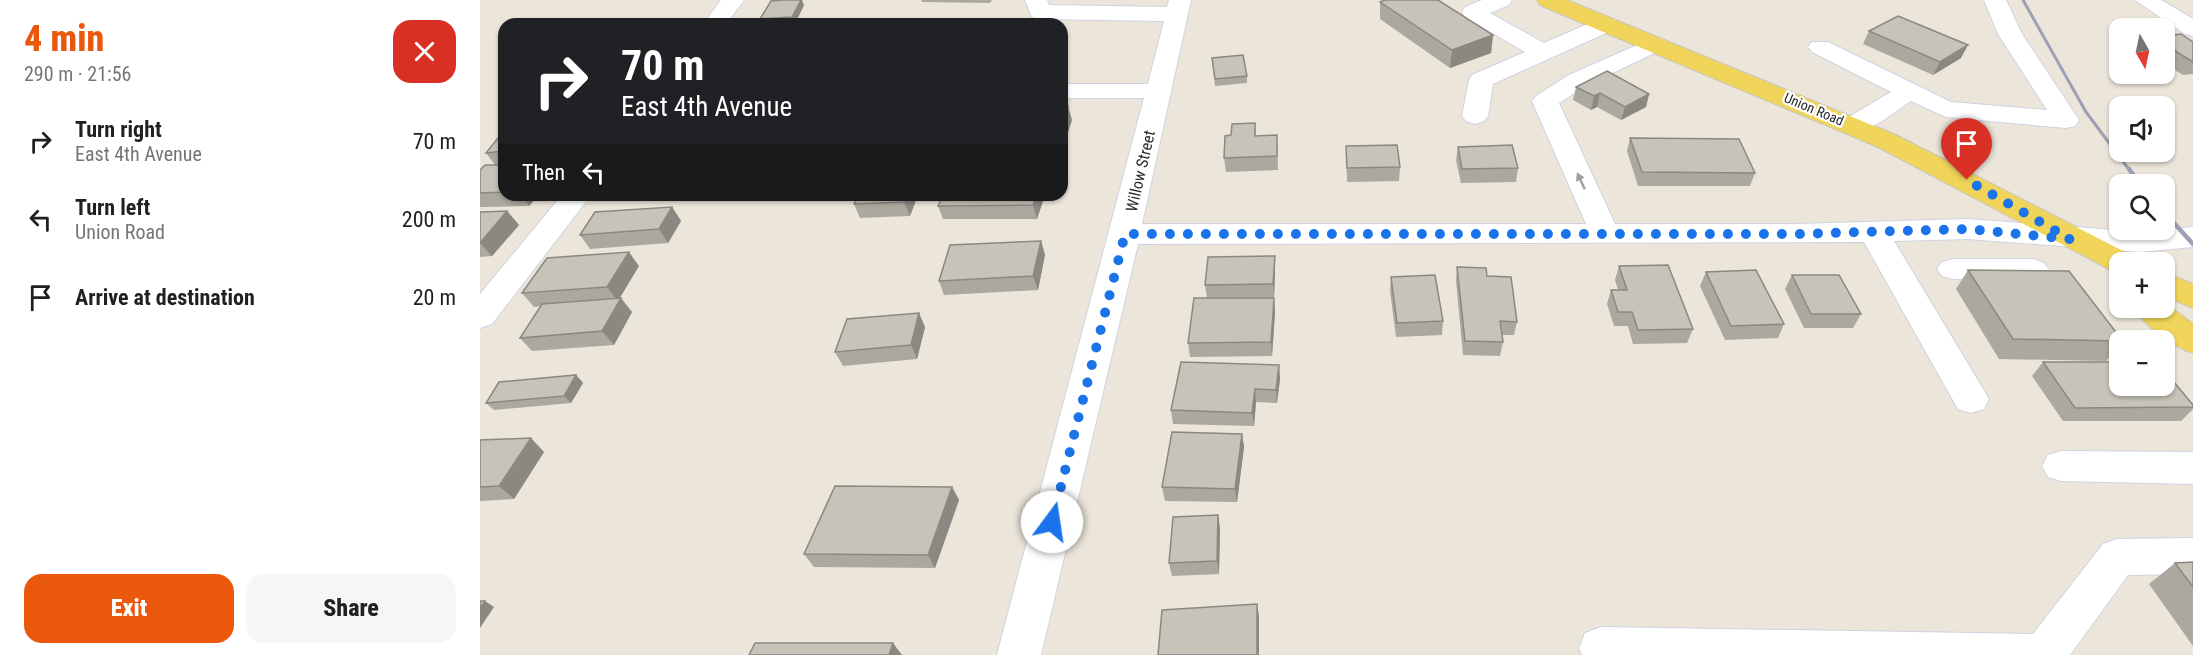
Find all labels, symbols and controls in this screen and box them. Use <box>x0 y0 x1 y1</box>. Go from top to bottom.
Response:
text: 4 min <box>24 18 104 60</box>
north arrow <box>2109 18 2175 84</box>
map controls <box>2109 18 2175 396</box>
button: close <box>393 20 456 83</box>
text: 70 m <box>621 41 704 90</box>
icon: right <box>522 42 600 120</box>
text: 290 m · 21:56 <box>24 62 131 86</box>
street label: Union Road <box>1782 89 1846 129</box>
text: East 4th Avenue <box>621 91 792 123</box>
button: sound <box>2109 96 2175 162</box>
text: Turn right <box>75 117 162 142</box>
pin <box>1941 118 1992 180</box>
icon: right <box>24 125 57 158</box>
icon: arrive <box>1950 127 1983 160</box>
street label: Willow Street <box>1122 128 1159 214</box>
text: 70 m <box>413 129 456 154</box>
text: East 4th Avenue <box>75 142 202 166</box>
icon: left <box>577 156 610 189</box>
text: Then <box>522 160 565 185</box>
one-way arrow <box>1576 171 1586 189</box>
button: search <box>2109 174 2175 240</box>
text: Turn left <box>75 195 150 220</box>
icon: left <box>24 203 57 236</box>
text: 200 m <box>402 207 456 232</box>
text: Union Road <box>75 220 165 244</box>
button: + <box>2109 252 2175 318</box>
icon: arrive <box>24 281 57 314</box>
text: Arrive at destination <box>75 285 255 310</box>
text: 20 m <box>413 285 456 310</box>
button: − <box>2109 330 2175 396</box>
position arrow <box>1020 490 1084 554</box>
button: Exit <box>24 574 234 643</box>
button: Share <box>246 574 456 643</box>

